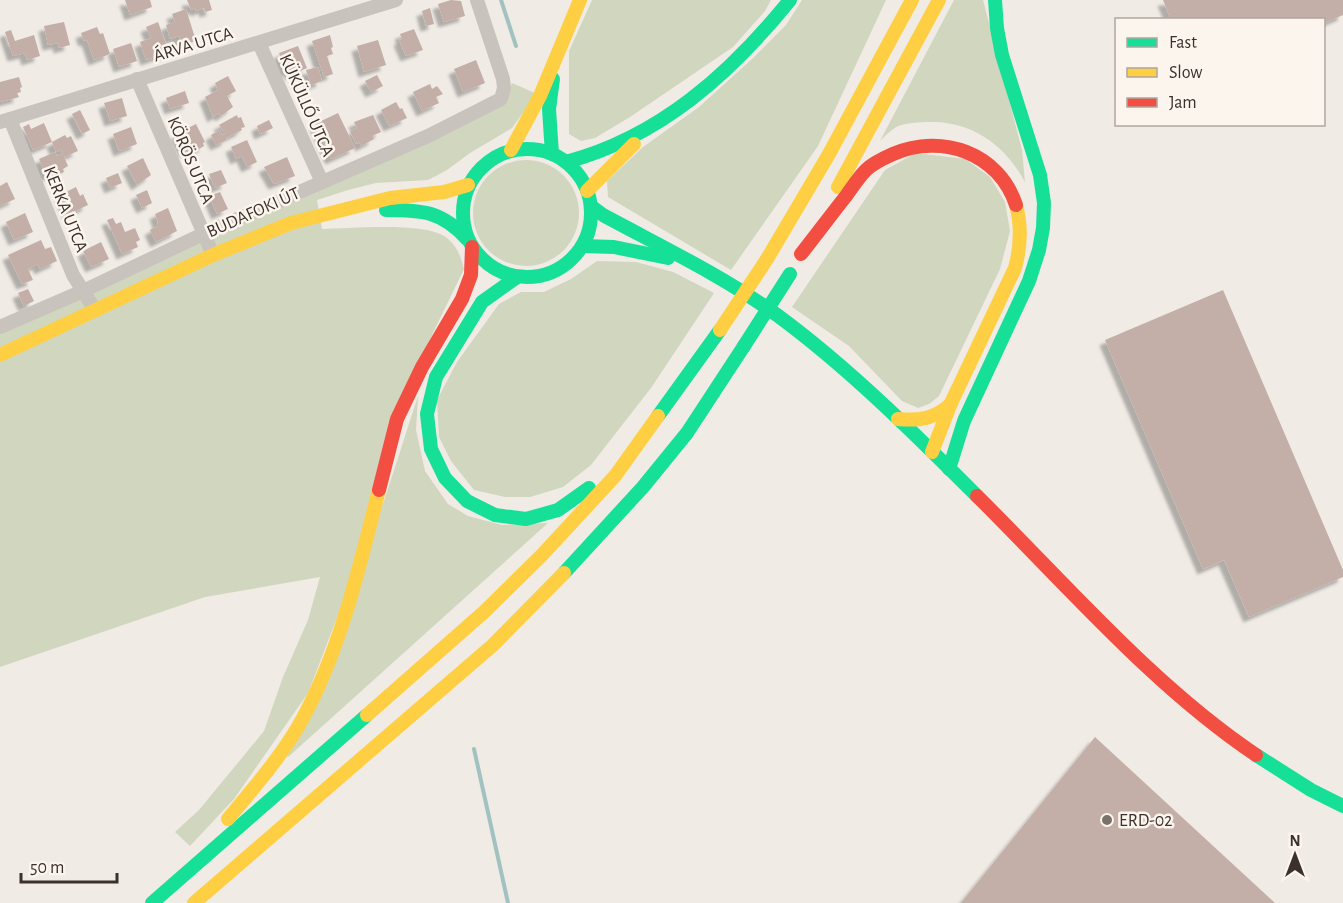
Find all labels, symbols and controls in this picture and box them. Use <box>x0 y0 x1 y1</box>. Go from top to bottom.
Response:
legend <box>1115 18 1325 126</box>
street label: ÁRVA UTCA <box>150 21 236 66</box>
text: Fast <box>1169 34 1197 52</box>
street label: KÜKÜLLŐ UTCA <box>275 50 340 160</box>
text: Slow <box>1169 64 1202 82</box>
text: Jam <box>1169 94 1197 112</box>
street label: KÖRÖS UTCA <box>164 113 219 207</box>
street label: KERKA UTCA <box>40 164 91 255</box>
street label: BUDAFOKI ÚT <box>203 182 303 241</box>
place label: ERD-02 <box>1119 812 1173 830</box>
marker: ERD-02 <box>1100 813 1114 827</box>
north arrow <box>1265 825 1325 885</box>
text: N <box>1289 833 1301 849</box>
scale bar <box>21 846 117 884</box>
text: 50 m <box>30 859 64 877</box>

